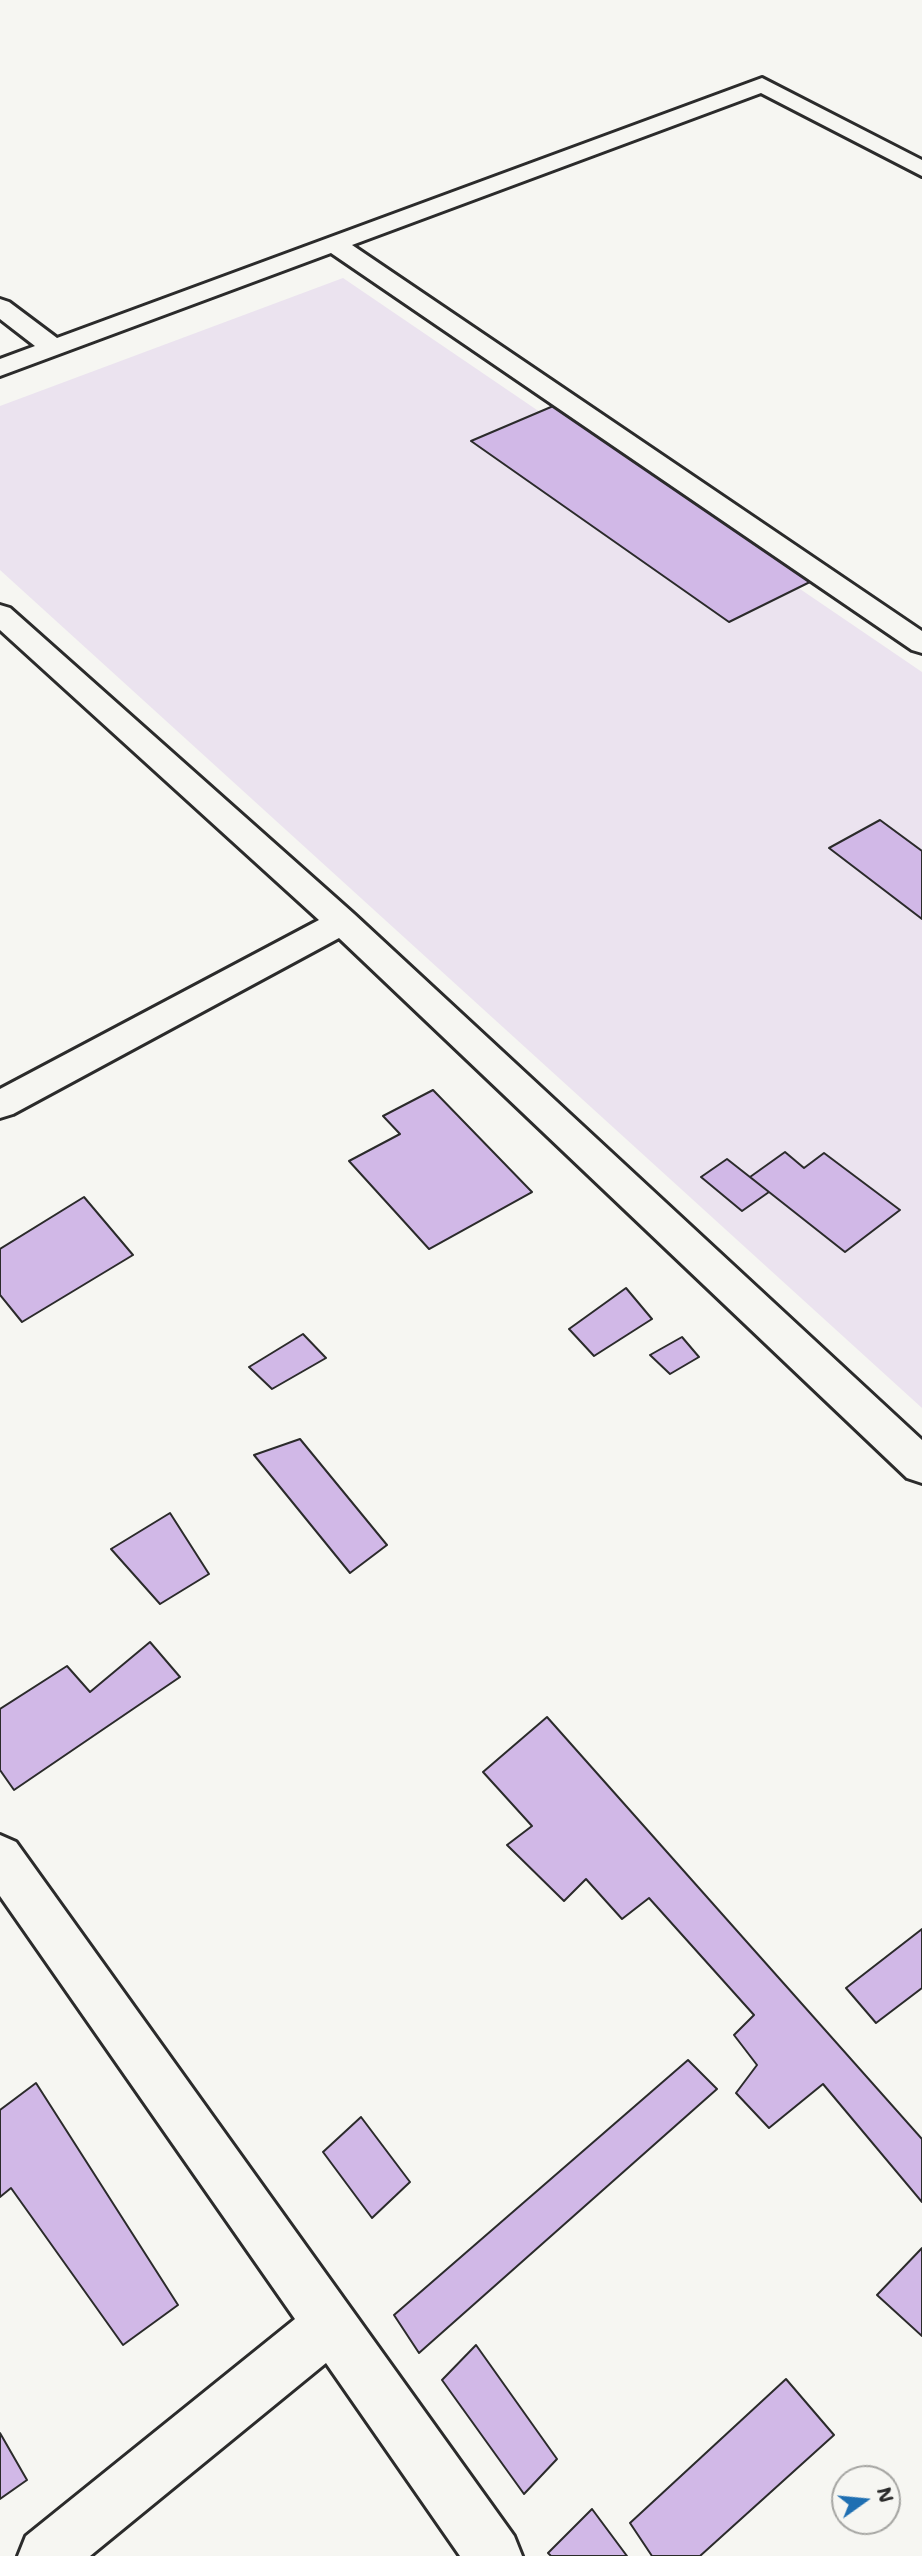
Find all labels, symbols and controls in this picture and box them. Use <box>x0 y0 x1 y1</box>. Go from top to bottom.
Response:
north arrow <box>831 2465 901 2535</box>
text: N <box>871 2484 899 2505</box>

